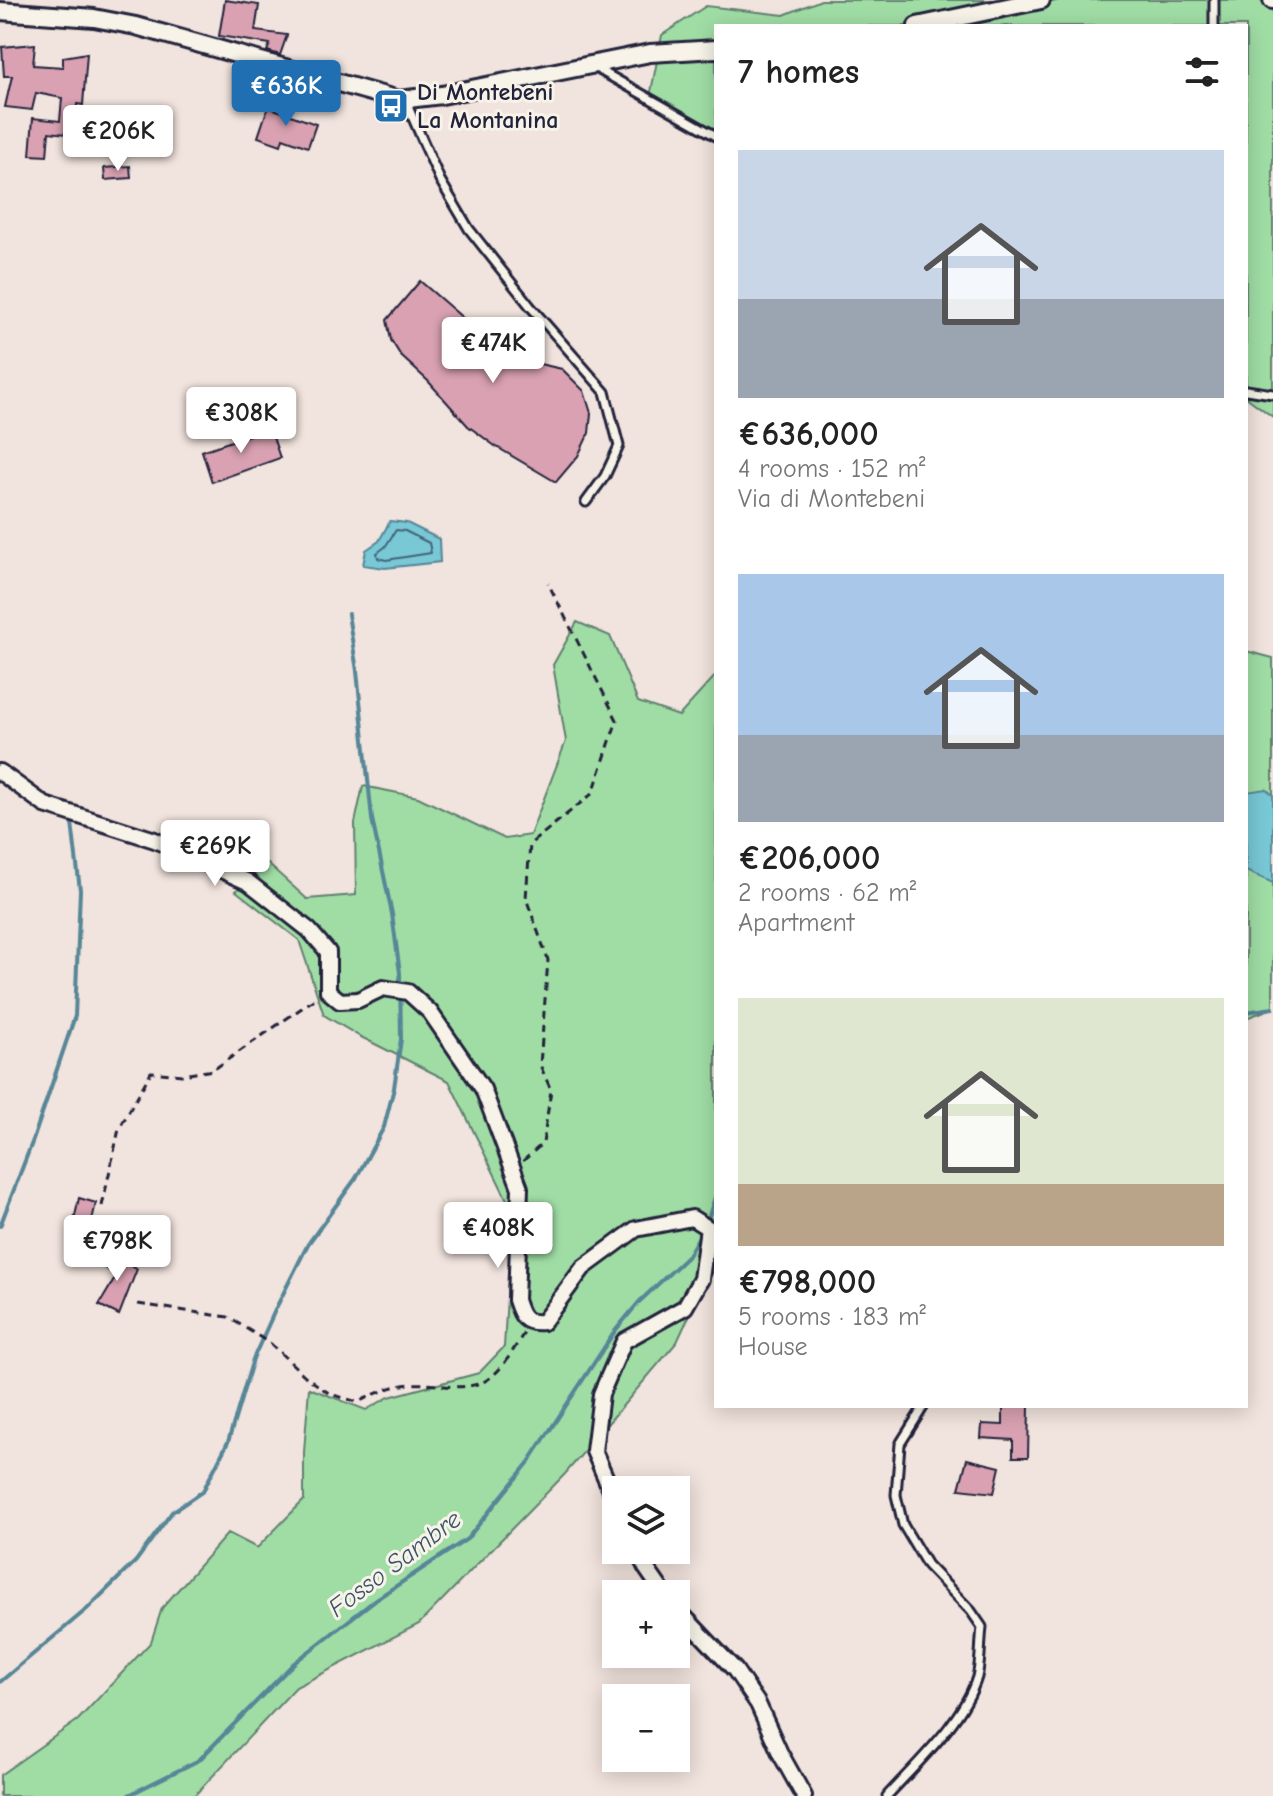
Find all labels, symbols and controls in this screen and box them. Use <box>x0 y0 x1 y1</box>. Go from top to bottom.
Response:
icon: filters <box>1180 50 1224 94</box>
text: 7 homes <box>738 52 859 92</box>
pin: €636K <box>230 60 342 128</box>
text: €636K <box>250 71 322 101</box>
place label: Di Montebeni La Montanina <box>417 78 558 134</box>
bus stop icon: Di Montebeni La Montanina <box>372 87 410 125</box>
pin: €206K <box>62 105 174 173</box>
text: €206K <box>81 116 155 146</box>
icon: home <box>909 202 1053 346</box>
pin: €474K <box>437 317 549 385</box>
text: €474K <box>460 328 526 358</box>
pin: €308K <box>185 387 297 455</box>
text: €308K <box>204 398 278 428</box>
text: €636,000 <box>738 414 879 454</box>
text: 4 rooms · 152 m² <box>738 454 926 484</box>
text: Via di Montebeni <box>738 484 925 514</box>
icon: home <box>909 626 1053 770</box>
pin: €269K <box>159 820 271 888</box>
text: €269K <box>179 831 251 861</box>
text: €206,000 <box>738 838 880 878</box>
text: 2 rooms · 62 m² <box>738 878 916 908</box>
text: Apartment <box>738 908 854 938</box>
icon: home <box>909 1050 1053 1194</box>
pin: €408K <box>442 1202 554 1270</box>
text: €408K <box>462 1213 534 1243</box>
pin: €798K <box>61 1215 173 1283</box>
text: €798K <box>82 1226 152 1256</box>
text: €798,000 <box>738 1262 876 1302</box>
text: 5 rooms · 183 m² <box>738 1302 926 1332</box>
text: House <box>738 1332 808 1362</box>
map controls <box>602 1476 690 1772</box>
button: layers <box>602 1476 690 1564</box>
water label: Fosso Sambre <box>323 1504 467 1624</box>
button: + <box>602 1580 690 1668</box>
button: − <box>602 1684 690 1772</box>

